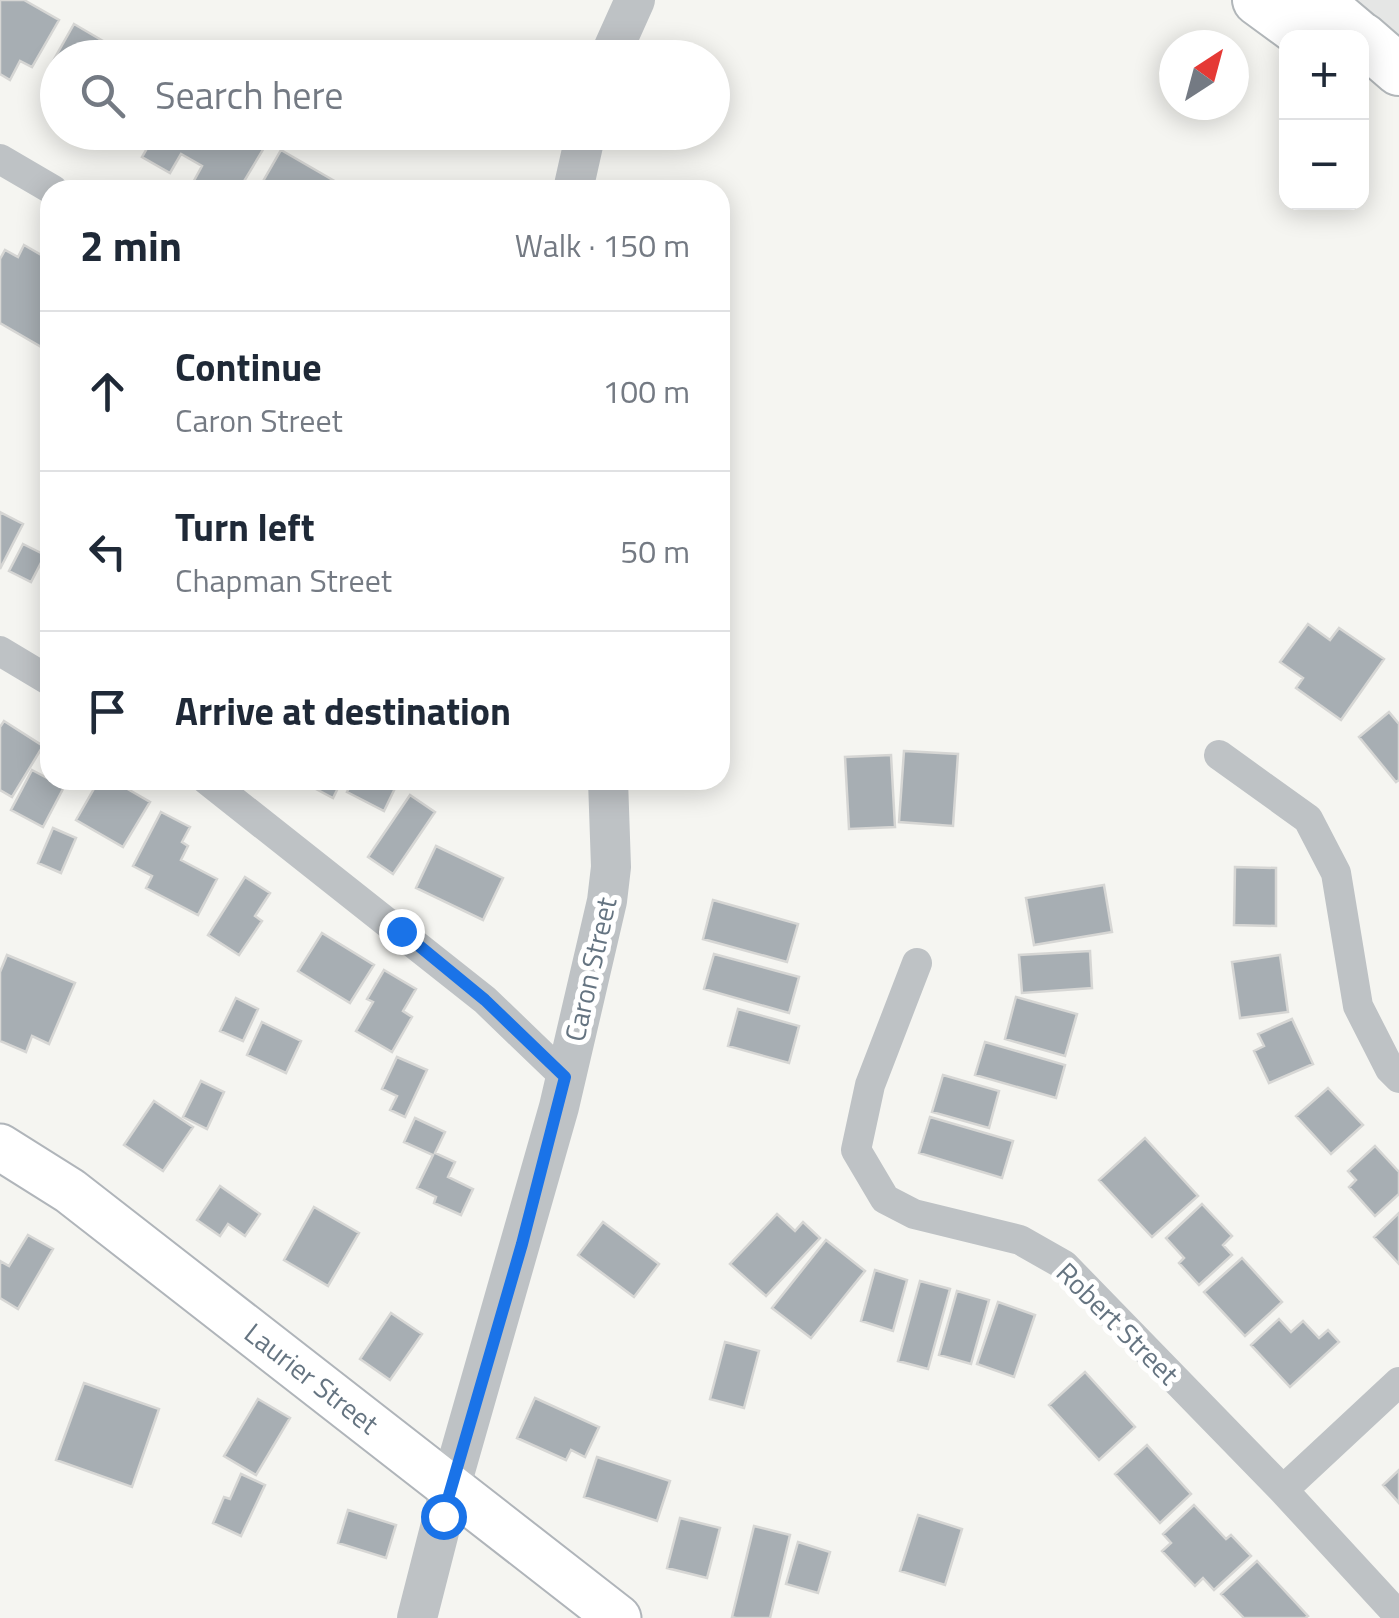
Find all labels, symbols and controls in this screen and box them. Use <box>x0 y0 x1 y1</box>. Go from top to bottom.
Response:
north arrow <box>1159 30 1249 120</box>
map controls <box>1279 30 1369 210</box>
button: + <box>1279 30 1369 120</box>
search box <box>40 40 730 150</box>
text: Search here <box>155 66 343 124</box>
icon: search <box>75 68 130 123</box>
button: − <box>1279 120 1369 210</box>
text: 2 min <box>80 213 182 277</box>
text: Walk · 150 m <box>515 221 690 269</box>
text: Continue <box>175 338 322 396</box>
icon: ahead <box>80 364 135 419</box>
text: 100 m <box>602 367 690 415</box>
text: Caron Street <box>175 396 343 444</box>
text: Turn left <box>175 498 315 556</box>
icon: left <box>80 524 135 579</box>
text: 50 m <box>620 527 690 575</box>
text: Chapman Street <box>175 556 392 604</box>
text: Arrive at destination <box>175 682 511 740</box>
icon: arrive <box>80 684 135 739</box>
street label: Caron Street <box>553 892 628 1045</box>
route end <box>379 909 425 955</box>
street label: Robert Street <box>1047 1252 1189 1394</box>
street label: Laurier Street <box>236 1312 389 1444</box>
route start <box>421 1494 467 1540</box>

